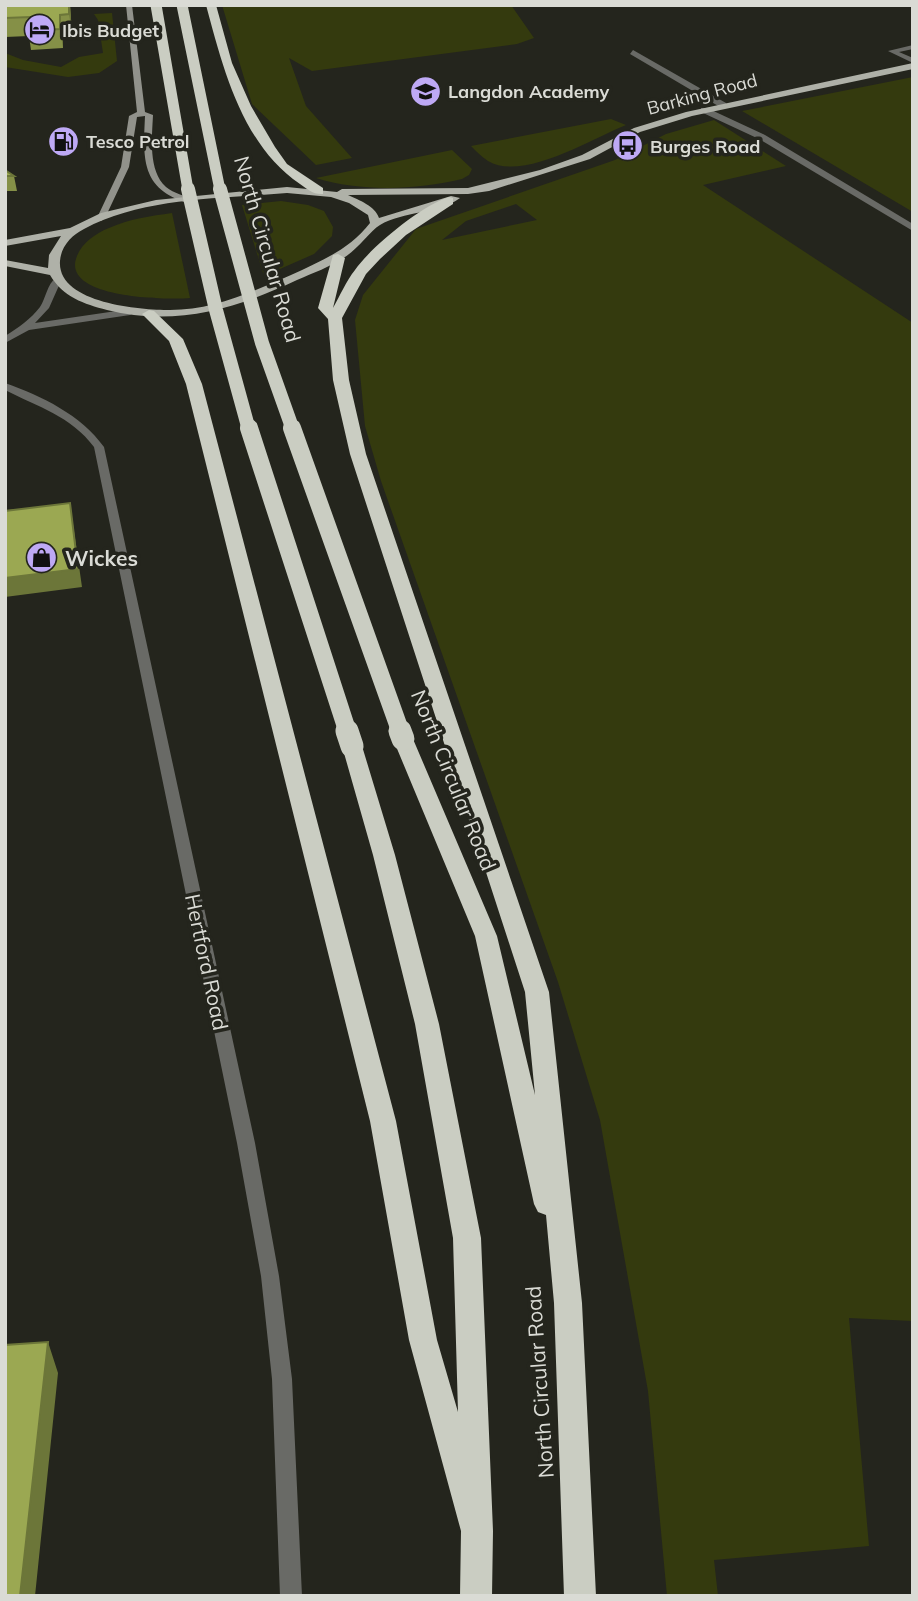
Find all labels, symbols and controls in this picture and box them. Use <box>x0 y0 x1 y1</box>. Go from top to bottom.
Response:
hotel icon: Ibis Budget <box>22 13 56 47</box>
place label: Ibis Budget <box>62 19 159 42</box>
street label: Barking Road <box>644 68 760 120</box>
school or university icon: Langdon Academy <box>408 74 442 108</box>
place label: Langdon Academy <box>448 80 610 103</box>
fuel station icon: Tesco Petrol <box>46 124 80 158</box>
bus stop icon: Burges Road <box>610 129 644 163</box>
place label: Tesco Petrol <box>86 130 190 153</box>
place label: Burges Road <box>650 135 760 158</box>
street label: North Circular Road <box>229 153 307 345</box>
shop icon: Wickes <box>25 541 59 575</box>
place label: Wickes <box>65 545 138 571</box>
street label: North Circular Road <box>406 686 502 874</box>
street label: Hertford Road <box>180 891 234 1033</box>
street label: North Circular Road <box>519 1285 559 1479</box>

